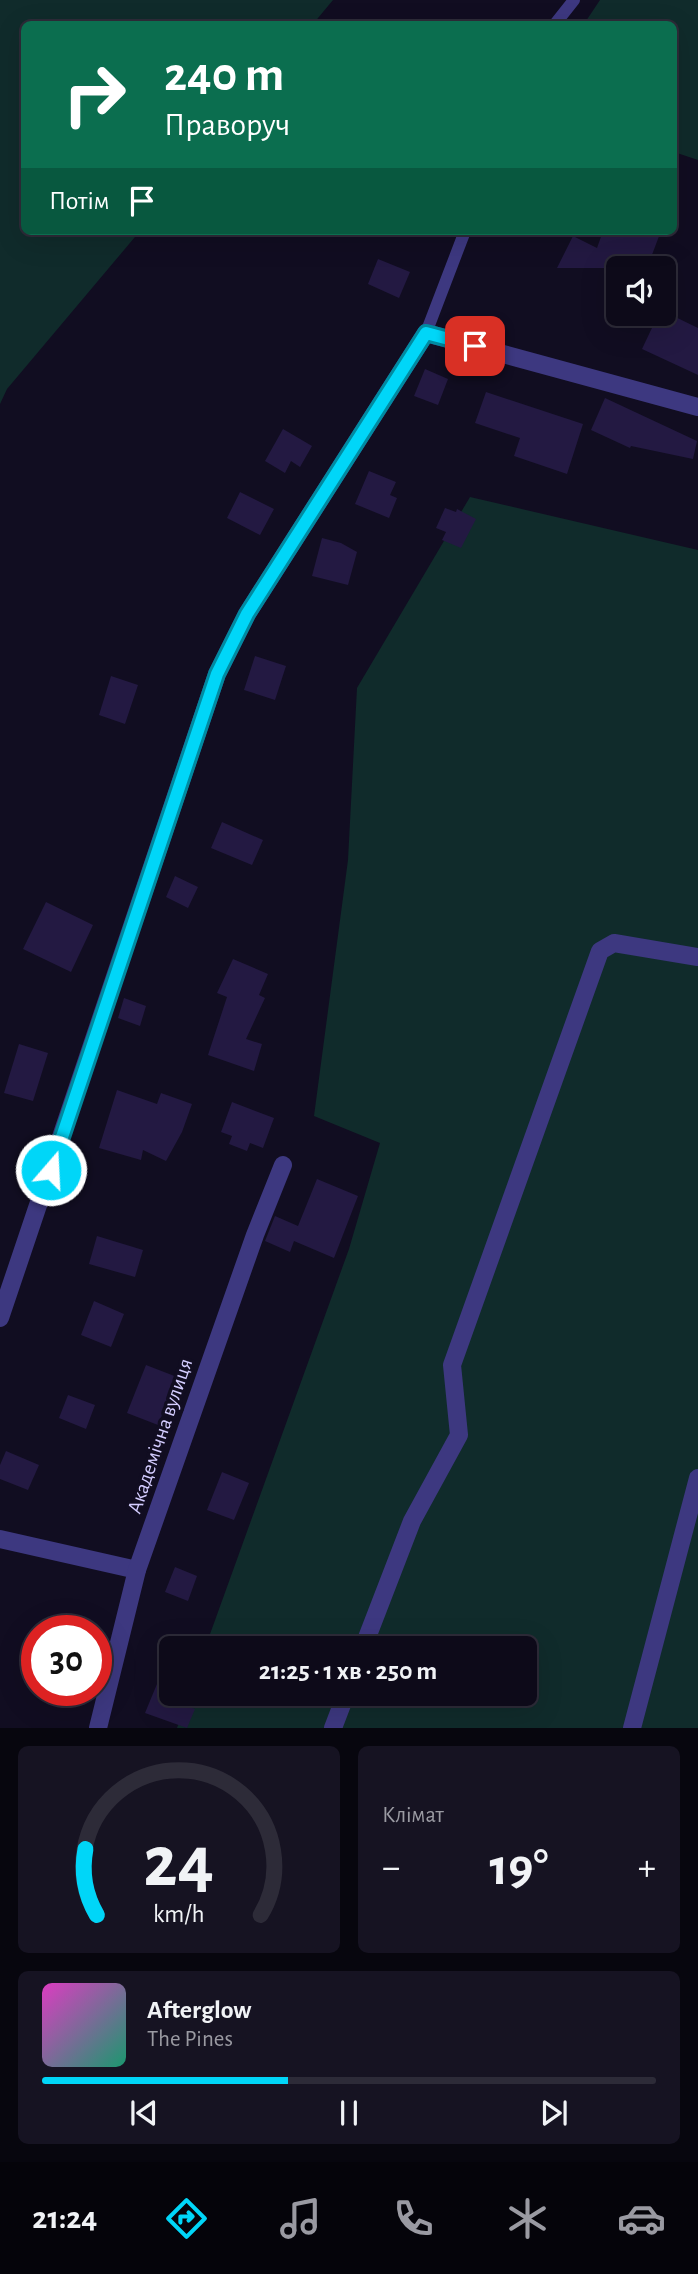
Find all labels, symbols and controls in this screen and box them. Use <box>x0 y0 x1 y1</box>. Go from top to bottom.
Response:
icon: right <box>49 49 140 140</box>
text: 240 m <box>164 51 284 100</box>
text: Праворуч <box>164 109 290 141</box>
icon: arrive <box>123 182 161 220</box>
text: Потім <box>49 188 109 214</box>
map controls <box>606 256 676 326</box>
button: sound <box>606 256 676 326</box>
pin <box>445 316 505 376</box>
icon: arrive <box>456 327 494 365</box>
position arrow <box>14 1133 88 1207</box>
street label: Академічна вулиця <box>124 1356 196 1516</box>
speed limit sign: 30 <box>21 1615 112 1706</box>
text: 21:25 · 1 хв · 250 m <box>259 1658 437 1684</box>
text: Клімат <box>382 1804 444 1827</box>
text: 24 <box>144 1828 214 1901</box>
text: 19° <box>489 1842 549 1894</box>
text: − <box>382 1849 400 1887</box>
text: + <box>638 1849 656 1887</box>
text: km/h <box>153 1902 205 1927</box>
text: Afterglow <box>147 1997 251 2023</box>
text: The Pines <box>147 2028 233 2051</box>
icon: previous <box>125 2094 163 2132</box>
icon: pause <box>330 2094 368 2132</box>
icon: next <box>535 2094 573 2132</box>
icon: directions <box>162 2194 211 2243</box>
icon: music <box>276 2194 325 2243</box>
icon: phone <box>389 2194 438 2243</box>
icon: climate <box>503 2194 552 2243</box>
icon: car <box>617 2194 666 2243</box>
text: 21:24 <box>32 2202 97 2234</box>

